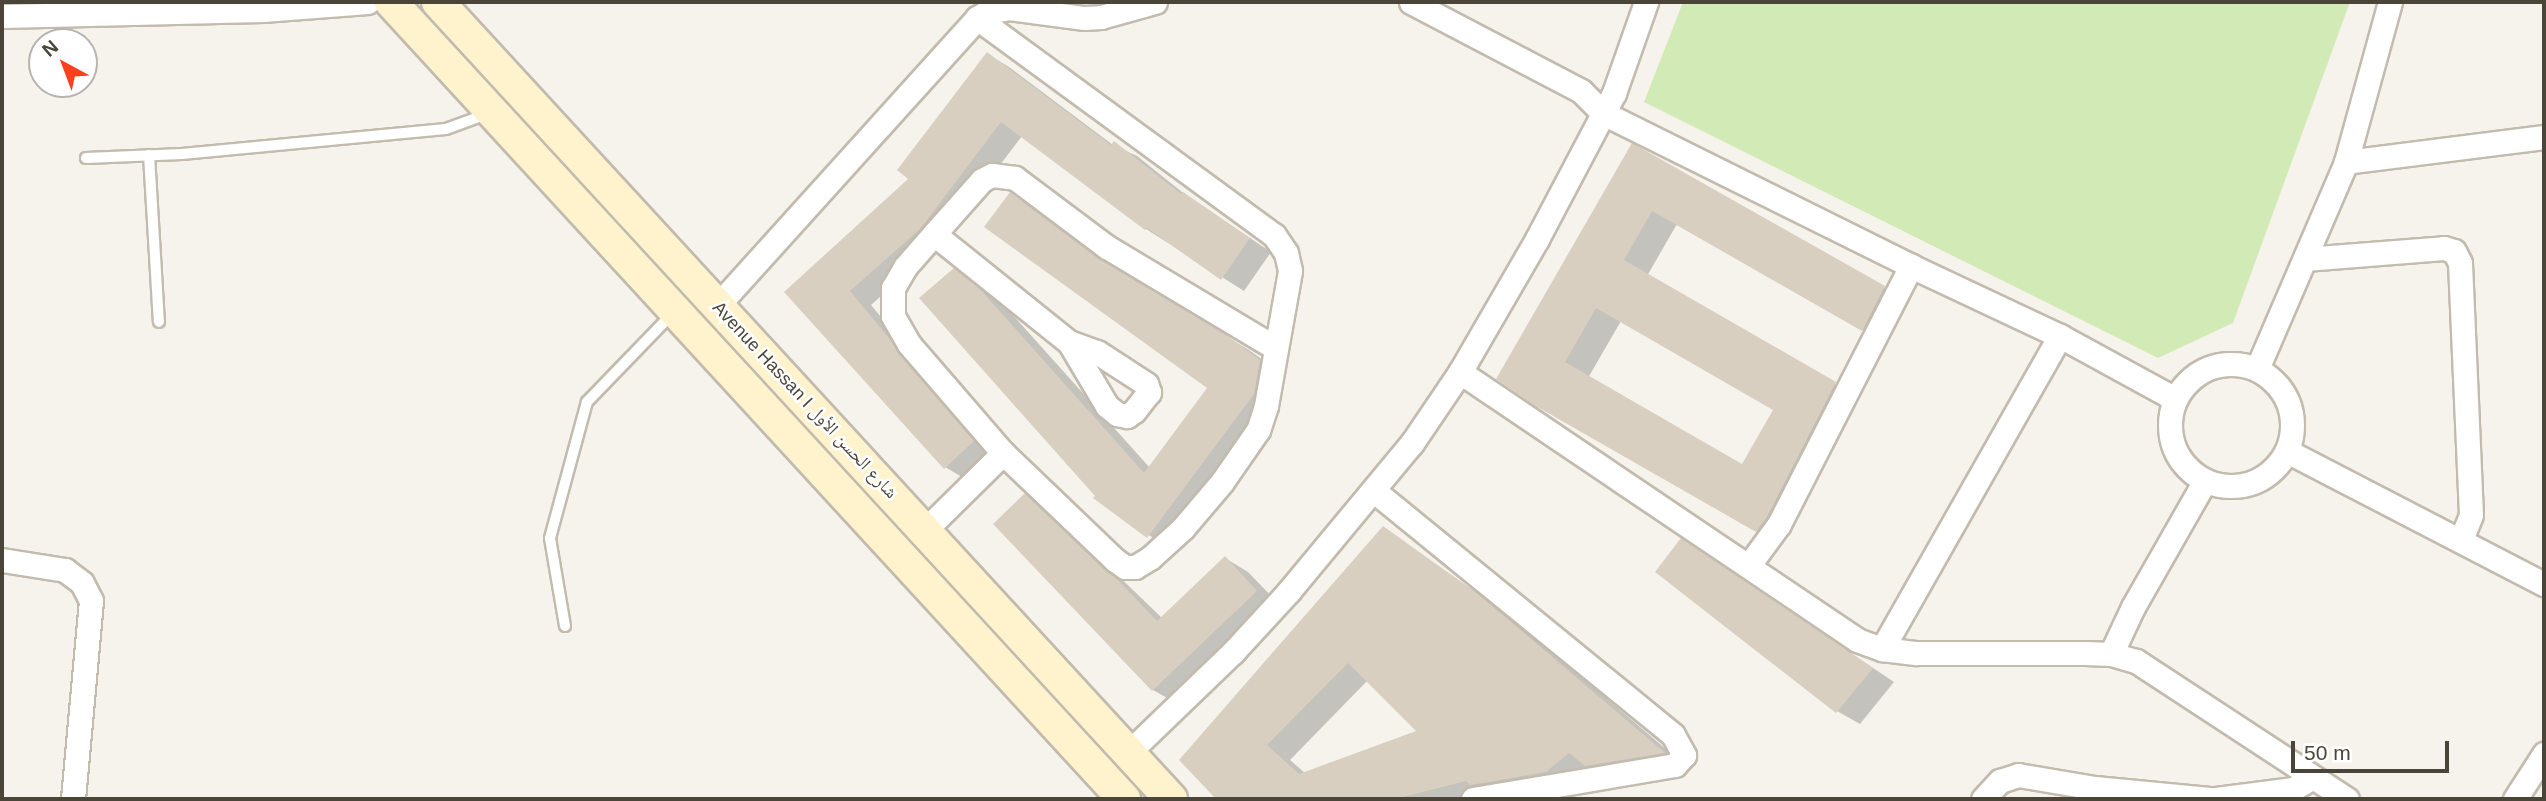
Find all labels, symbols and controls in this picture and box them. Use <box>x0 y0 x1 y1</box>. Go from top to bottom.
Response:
north arrow <box>28 28 98 98</box>
text: N <box>38 36 62 61</box>
street label: Avenue Hassan I شارع الحسن الأول <box>708 297 902 503</box>
scale bar <box>2294 728 2452 772</box>
text: 50 m <box>2304 741 2351 764</box>

